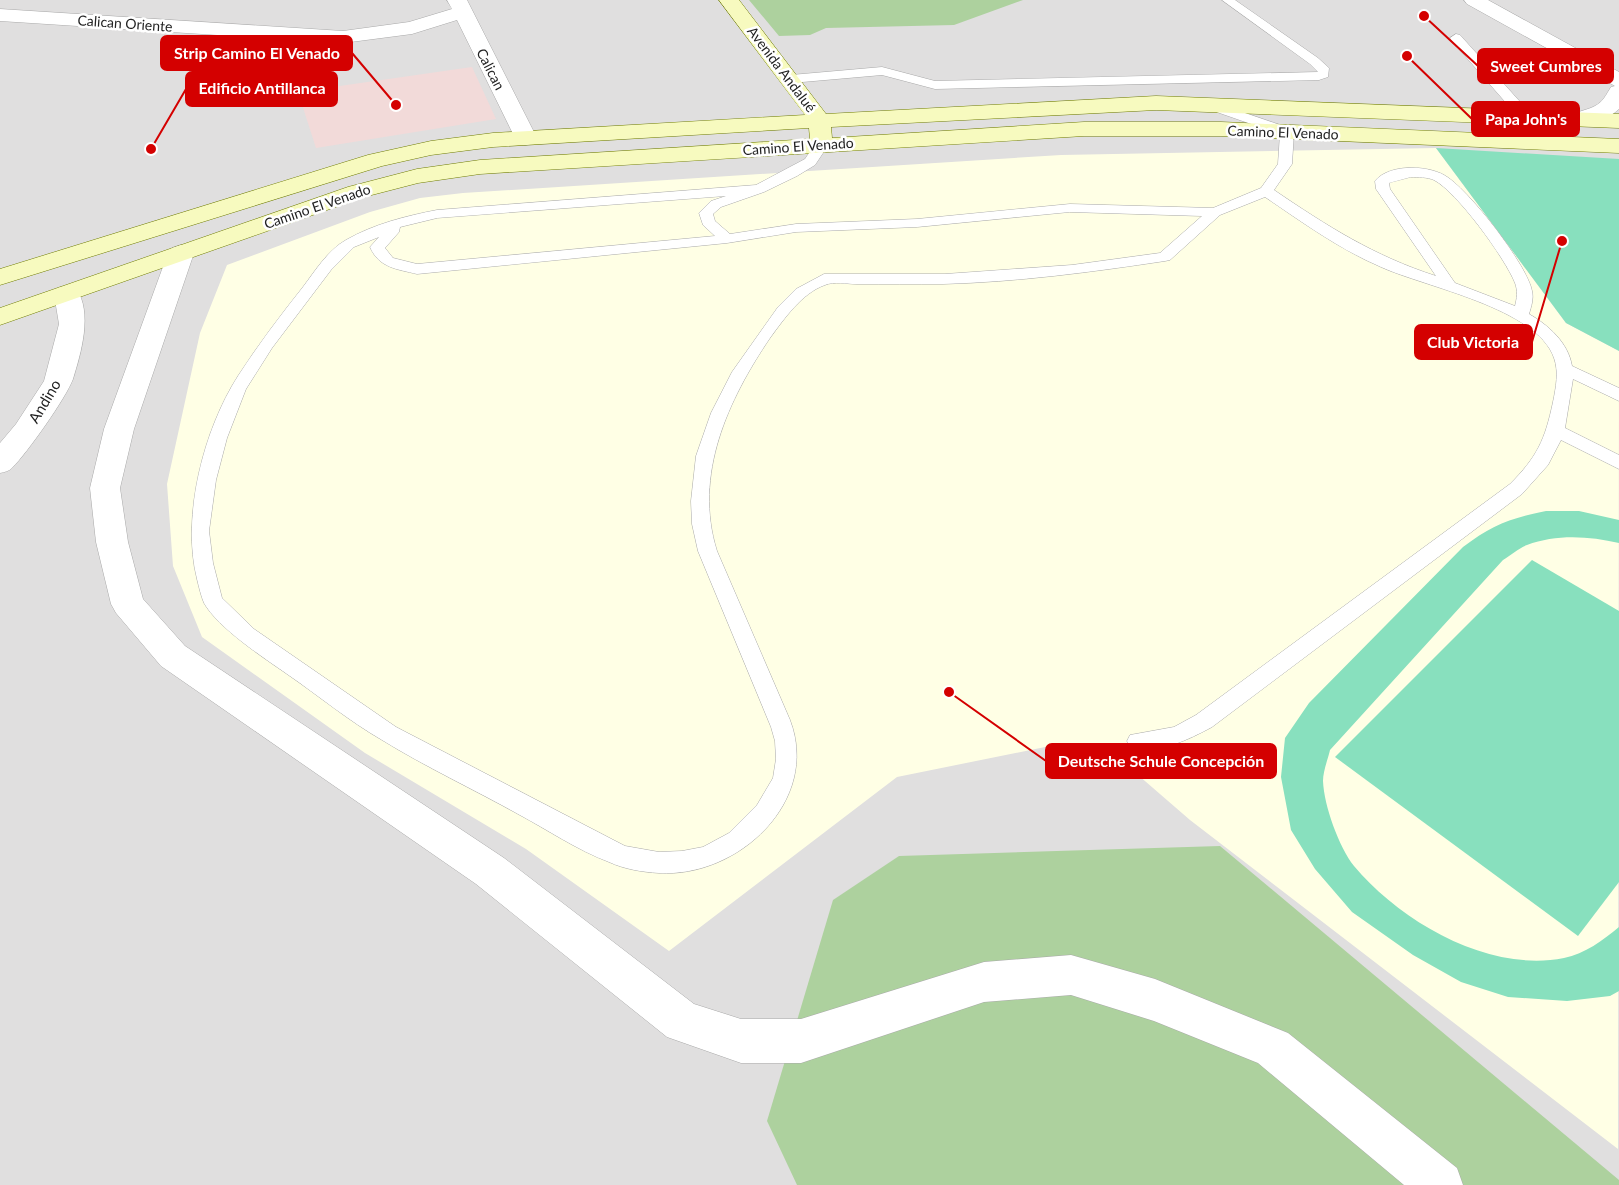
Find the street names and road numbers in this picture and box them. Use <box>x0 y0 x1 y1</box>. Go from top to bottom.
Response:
street label: Calican Oriente <box>77 11 173 35</box>
street label: Avenida Andalué <box>744 23 820 115</box>
street label: Calican <box>473 45 509 93</box>
street label: Camino El Venado <box>1227 122 1339 142</box>
street label: Camino El Venado <box>742 134 854 158</box>
street label: Camino El Venado <box>262 180 372 232</box>
street label: Andino <box>24 376 64 426</box>

